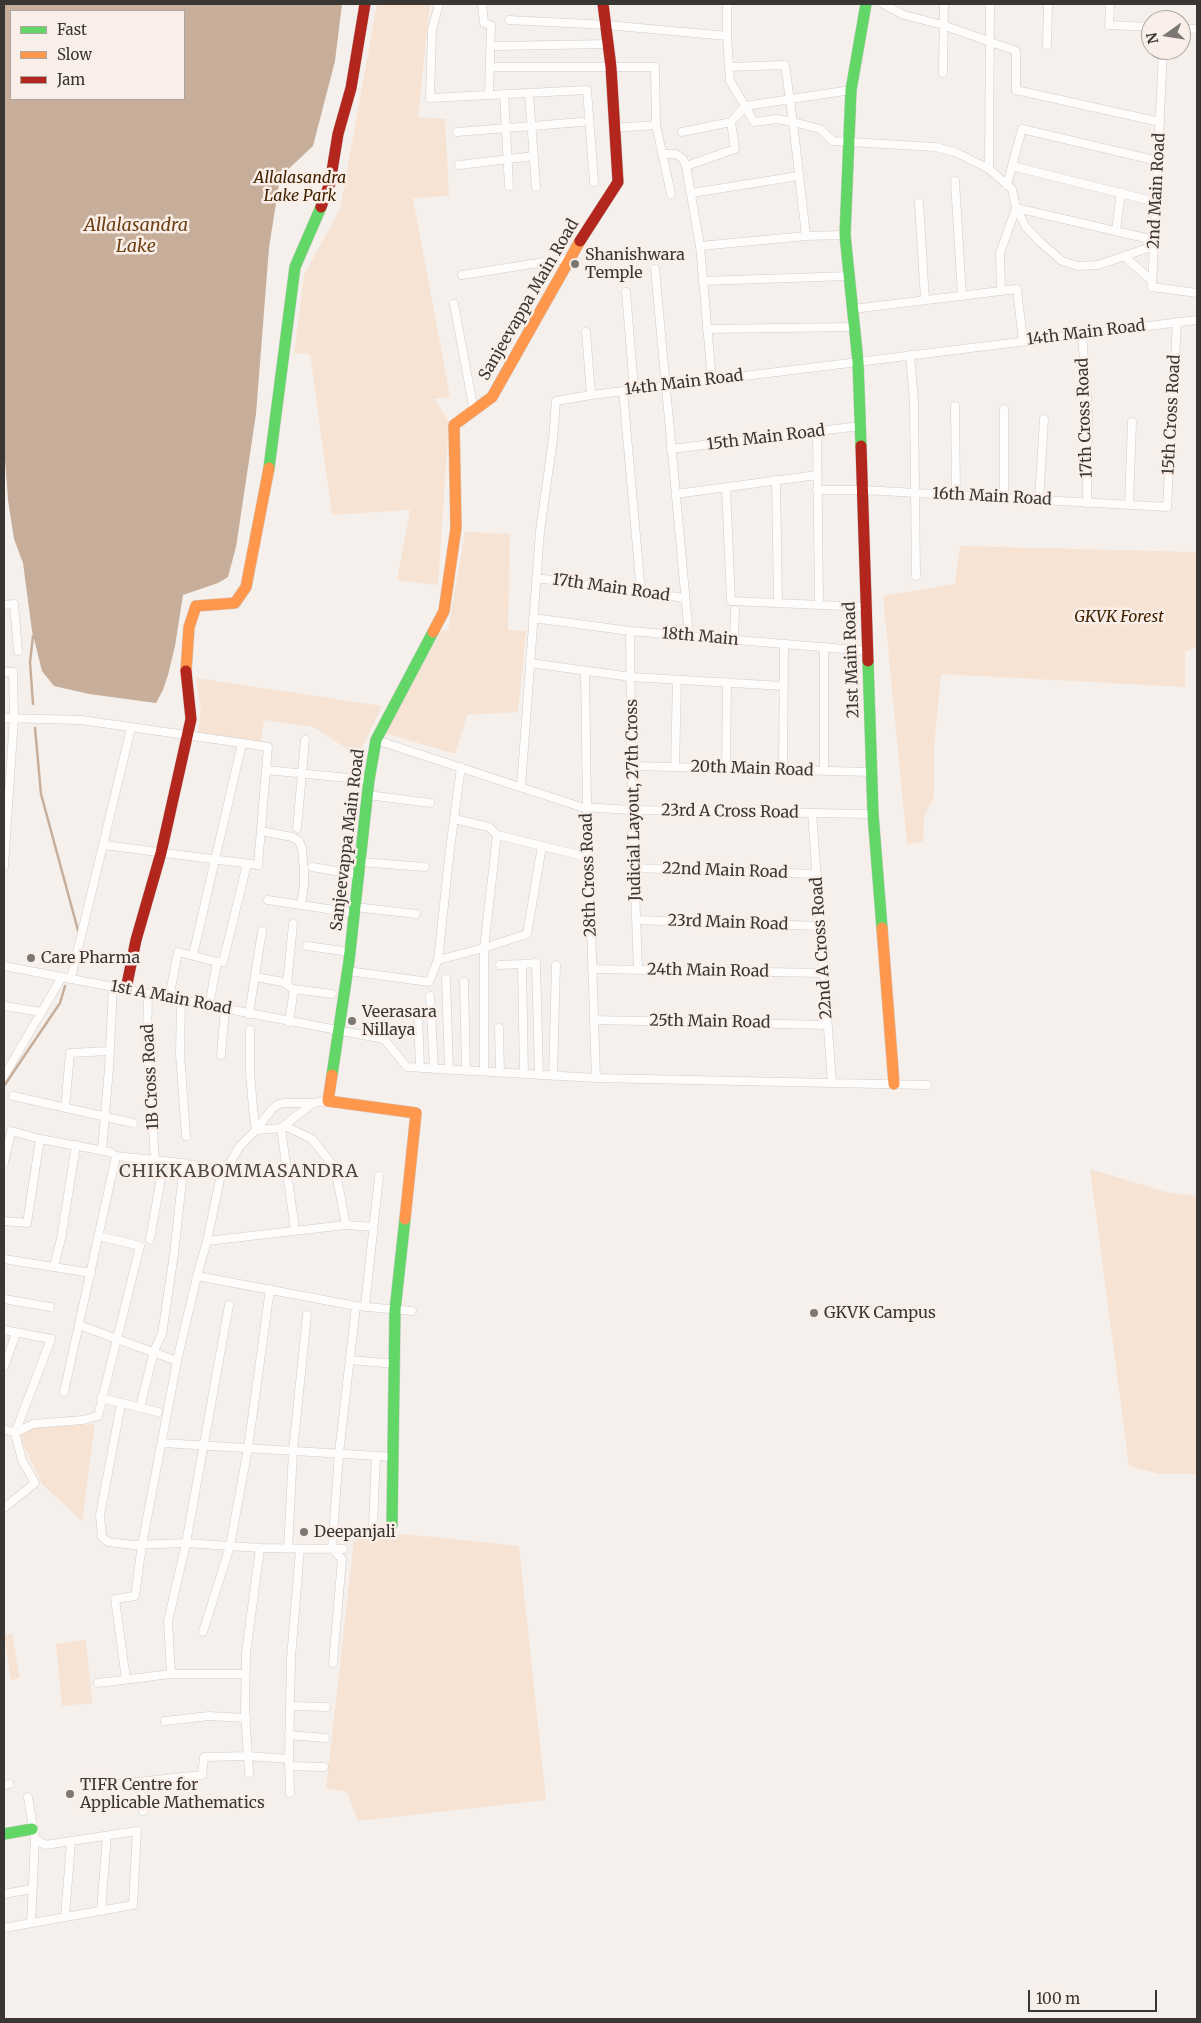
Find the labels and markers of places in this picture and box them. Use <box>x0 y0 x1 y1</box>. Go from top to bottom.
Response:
place label: Shanishwara Temple <box>585 245 685 283</box>
marker: Shanishwara Temple <box>569 258 581 270</box>
place label: Care Pharma <box>41 948 140 968</box>
marker: Care Pharma <box>25 952 37 964</box>
place label: Veerasara Nillaya <box>362 1002 437 1040</box>
marker: Veerasara Nillaya <box>346 1015 358 1027</box>
place label: GKVK Campus <box>824 1303 936 1323</box>
marker: GKVK Campus <box>808 1307 820 1319</box>
place label: Deepanjali <box>314 1522 396 1542</box>
marker: Deepanjali <box>298 1526 310 1538</box>
place label: TIFR Centre for Applicable Mathematics <box>80 1775 265 1813</box>
marker: TIFR Centre for Applicable Mathematics <box>64 1788 76 1800</box>

